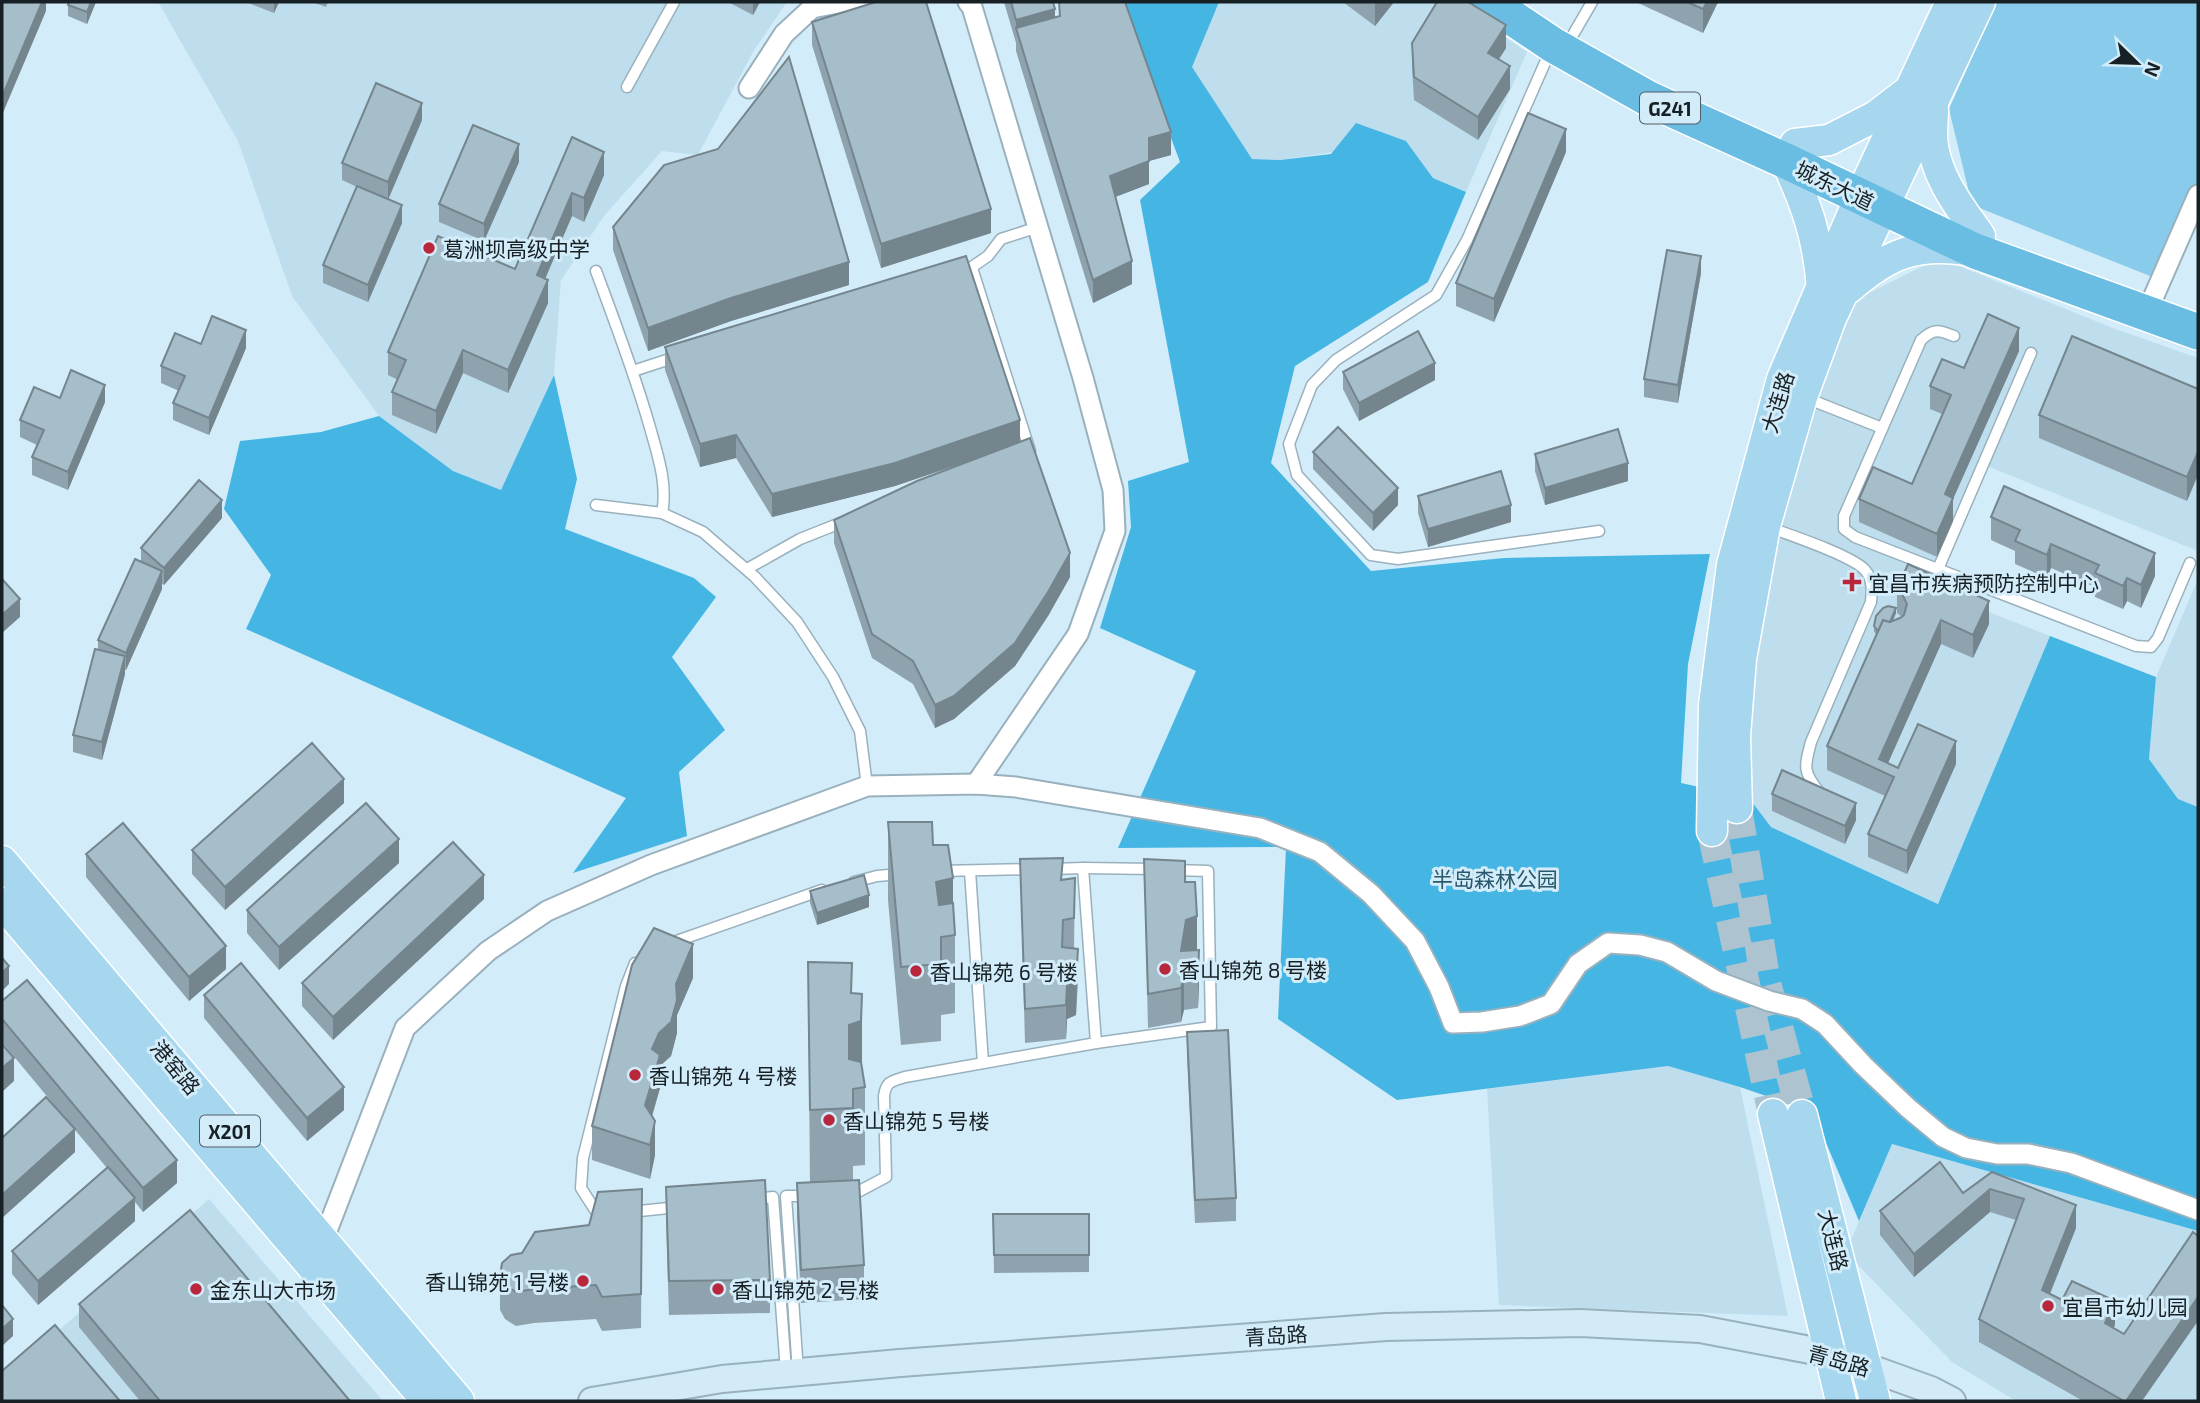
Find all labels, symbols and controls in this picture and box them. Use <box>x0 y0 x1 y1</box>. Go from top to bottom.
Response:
north arrow <box>2102 28 2172 98</box>
text: N <box>2140 59 2166 81</box>
road number: G241 <box>1640 92 1700 124</box>
street label: 城东大道 <box>1792 155 1878 215</box>
place label: 葛洲坝高级中学 <box>443 236 590 261</box>
marker: 葛洲坝高级中学 <box>421 240 437 256</box>
street label: 大连路 <box>1756 368 1798 436</box>
place label: 宜昌市疾病预防控制中心 <box>1868 570 2099 595</box>
marker: 宜昌市疾病预防控制中心 <box>1842 572 1862 592</box>
park label: 半岛森林公园 <box>1432 866 1558 891</box>
place label: 香山锦苑 8 号楼 <box>1179 957 1327 982</box>
place label: 香山锦苑 6 号楼 <box>930 959 1077 984</box>
marker: 香山锦苑 8 号楼 <box>1157 961 1173 977</box>
marker: 香山锦苑 6 号楼 <box>908 963 924 979</box>
street label: 港窑路 <box>146 1035 206 1099</box>
place label: 香山锦苑 4 号楼 <box>649 1063 797 1088</box>
marker: 香山锦苑 4 号楼 <box>627 1067 643 1083</box>
place label: 香山锦苑 5 号楼 <box>843 1108 990 1133</box>
marker: 香山锦苑 5 号楼 <box>821 1112 837 1128</box>
road number: X201 <box>200 1116 260 1147</box>
street label: 大连路 <box>1814 1206 1854 1274</box>
place label: 香山锦苑 1 号楼 <box>425 1269 569 1294</box>
marker: 香山锦苑 1 号楼 <box>575 1273 591 1289</box>
place label: 金东山大市场 <box>210 1277 336 1302</box>
place label: 香山锦苑 2 号楼 <box>732 1277 879 1302</box>
marker: 金东山大市场 <box>188 1281 204 1297</box>
marker: 香山锦苑 2 号楼 <box>710 1281 726 1297</box>
place label: 宜昌市幼儿园 <box>2062 1294 2188 1319</box>
marker: 宜昌市幼儿园 <box>2040 1298 2056 1314</box>
street label: 青岛路 <box>1244 1320 1308 1350</box>
street label: 青岛路 <box>1805 1340 1873 1380</box>

